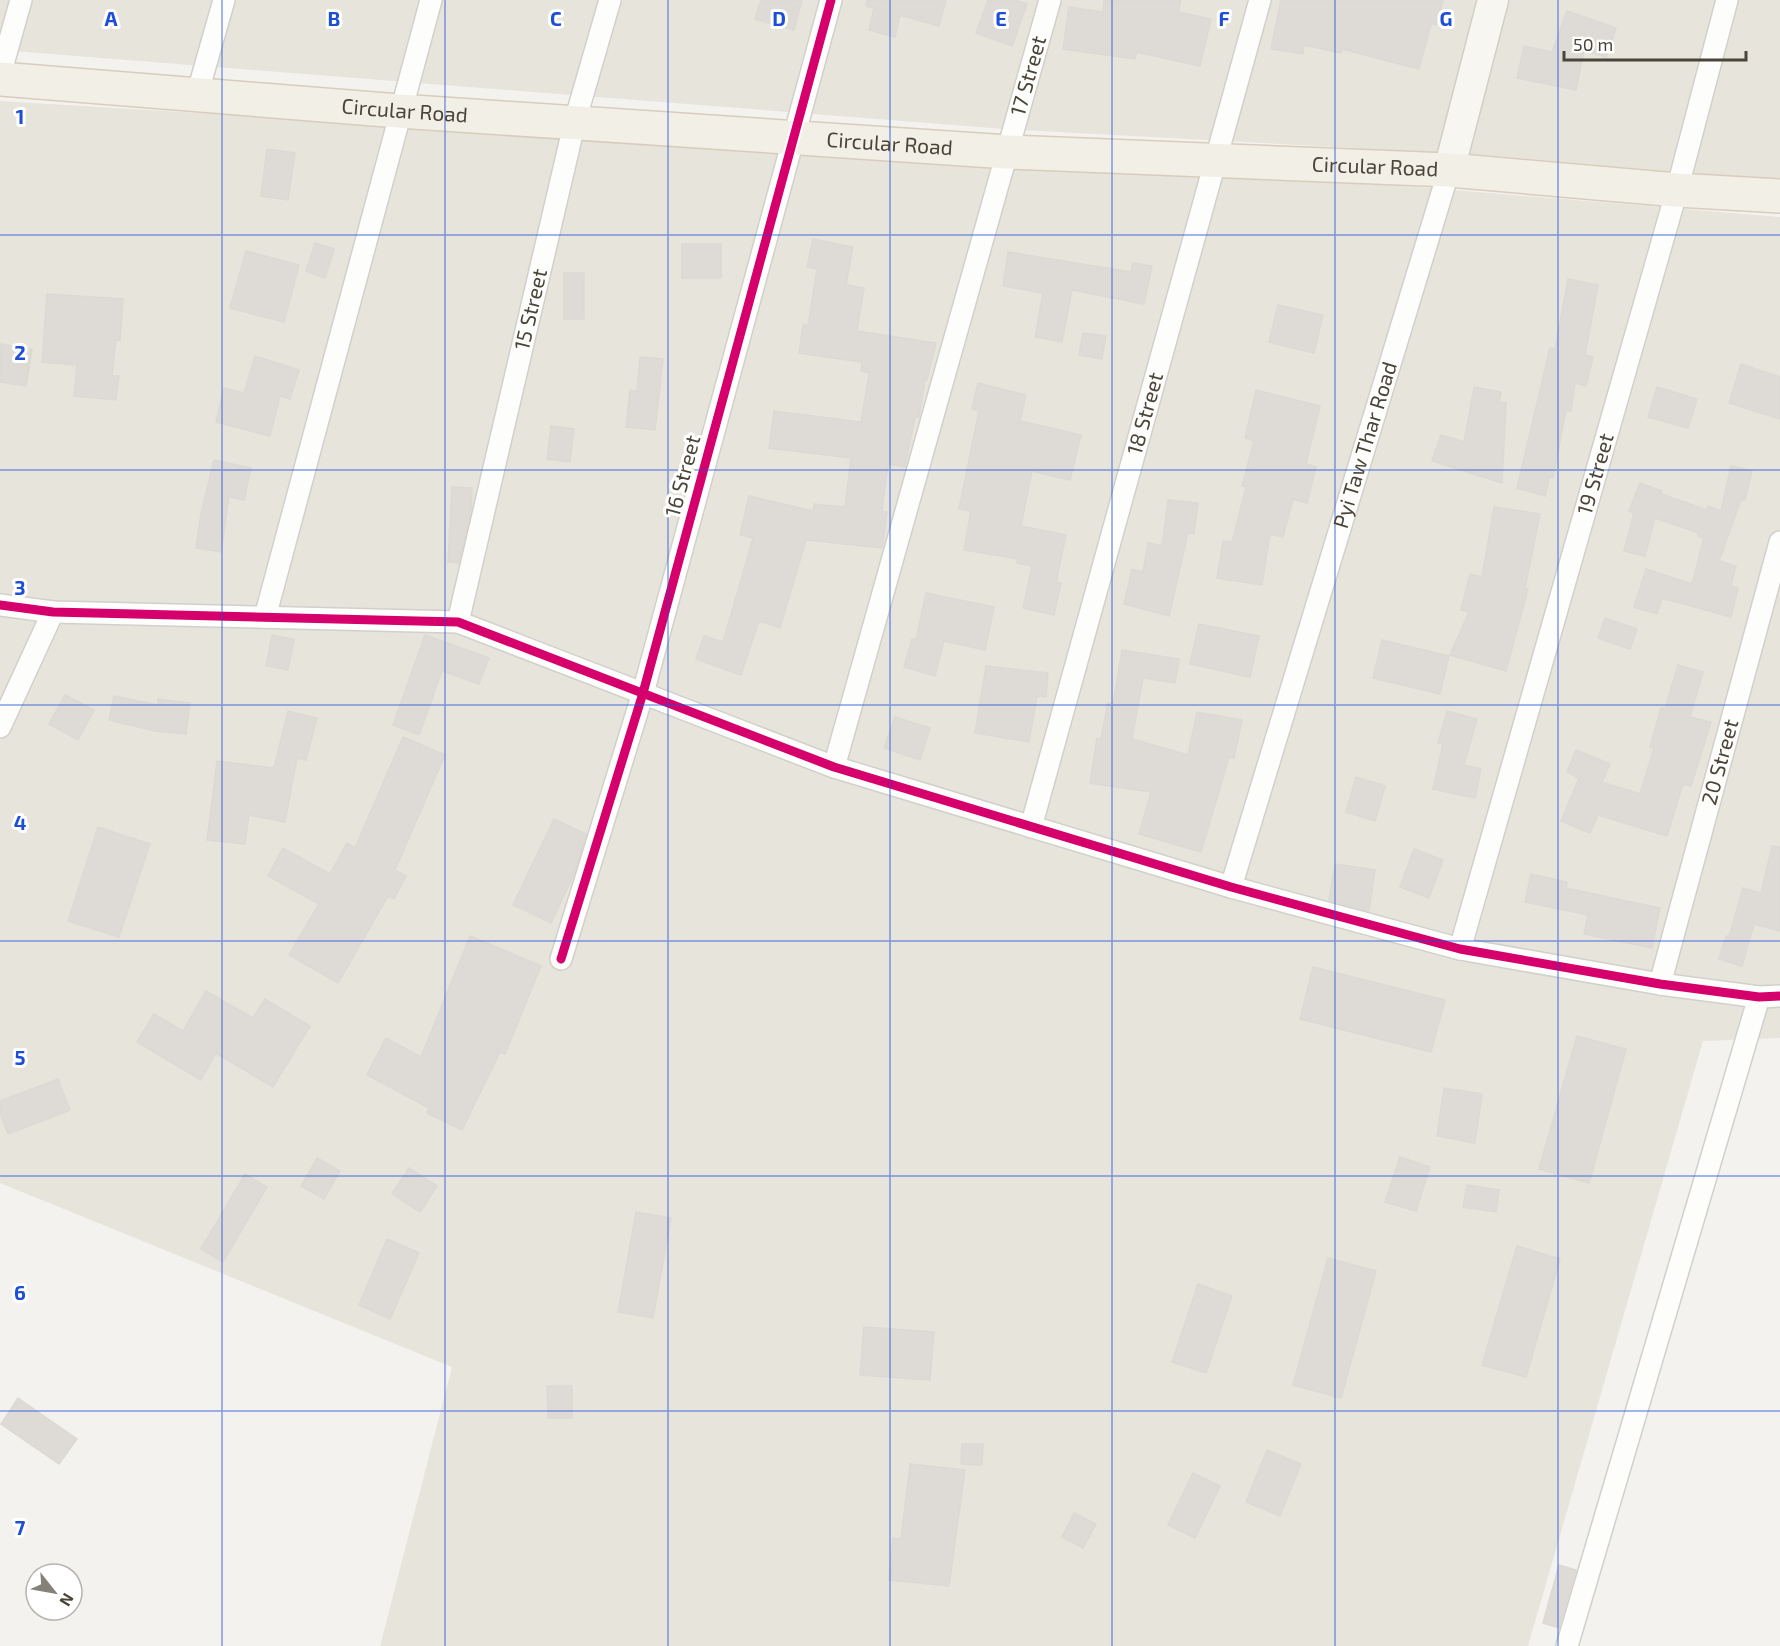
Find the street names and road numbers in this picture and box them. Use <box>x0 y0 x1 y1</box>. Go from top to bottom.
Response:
street label: 17 Street <box>1004 33 1050 118</box>
street label: Circular Road <box>341 92 469 127</box>
street label: Circular Road <box>826 126 954 159</box>
street label: Circular Road <box>1311 150 1439 181</box>
street label: 15 Street <box>508 266 551 352</box>
street label: Pyi Taw Thar Road <box>1327 358 1401 531</box>
street label: 18 Street <box>1121 369 1167 457</box>
street label: 19 Street <box>1571 430 1618 517</box>
street label: 16 Street <box>659 432 704 519</box>
street label: 20 Street <box>1695 716 1742 807</box>

